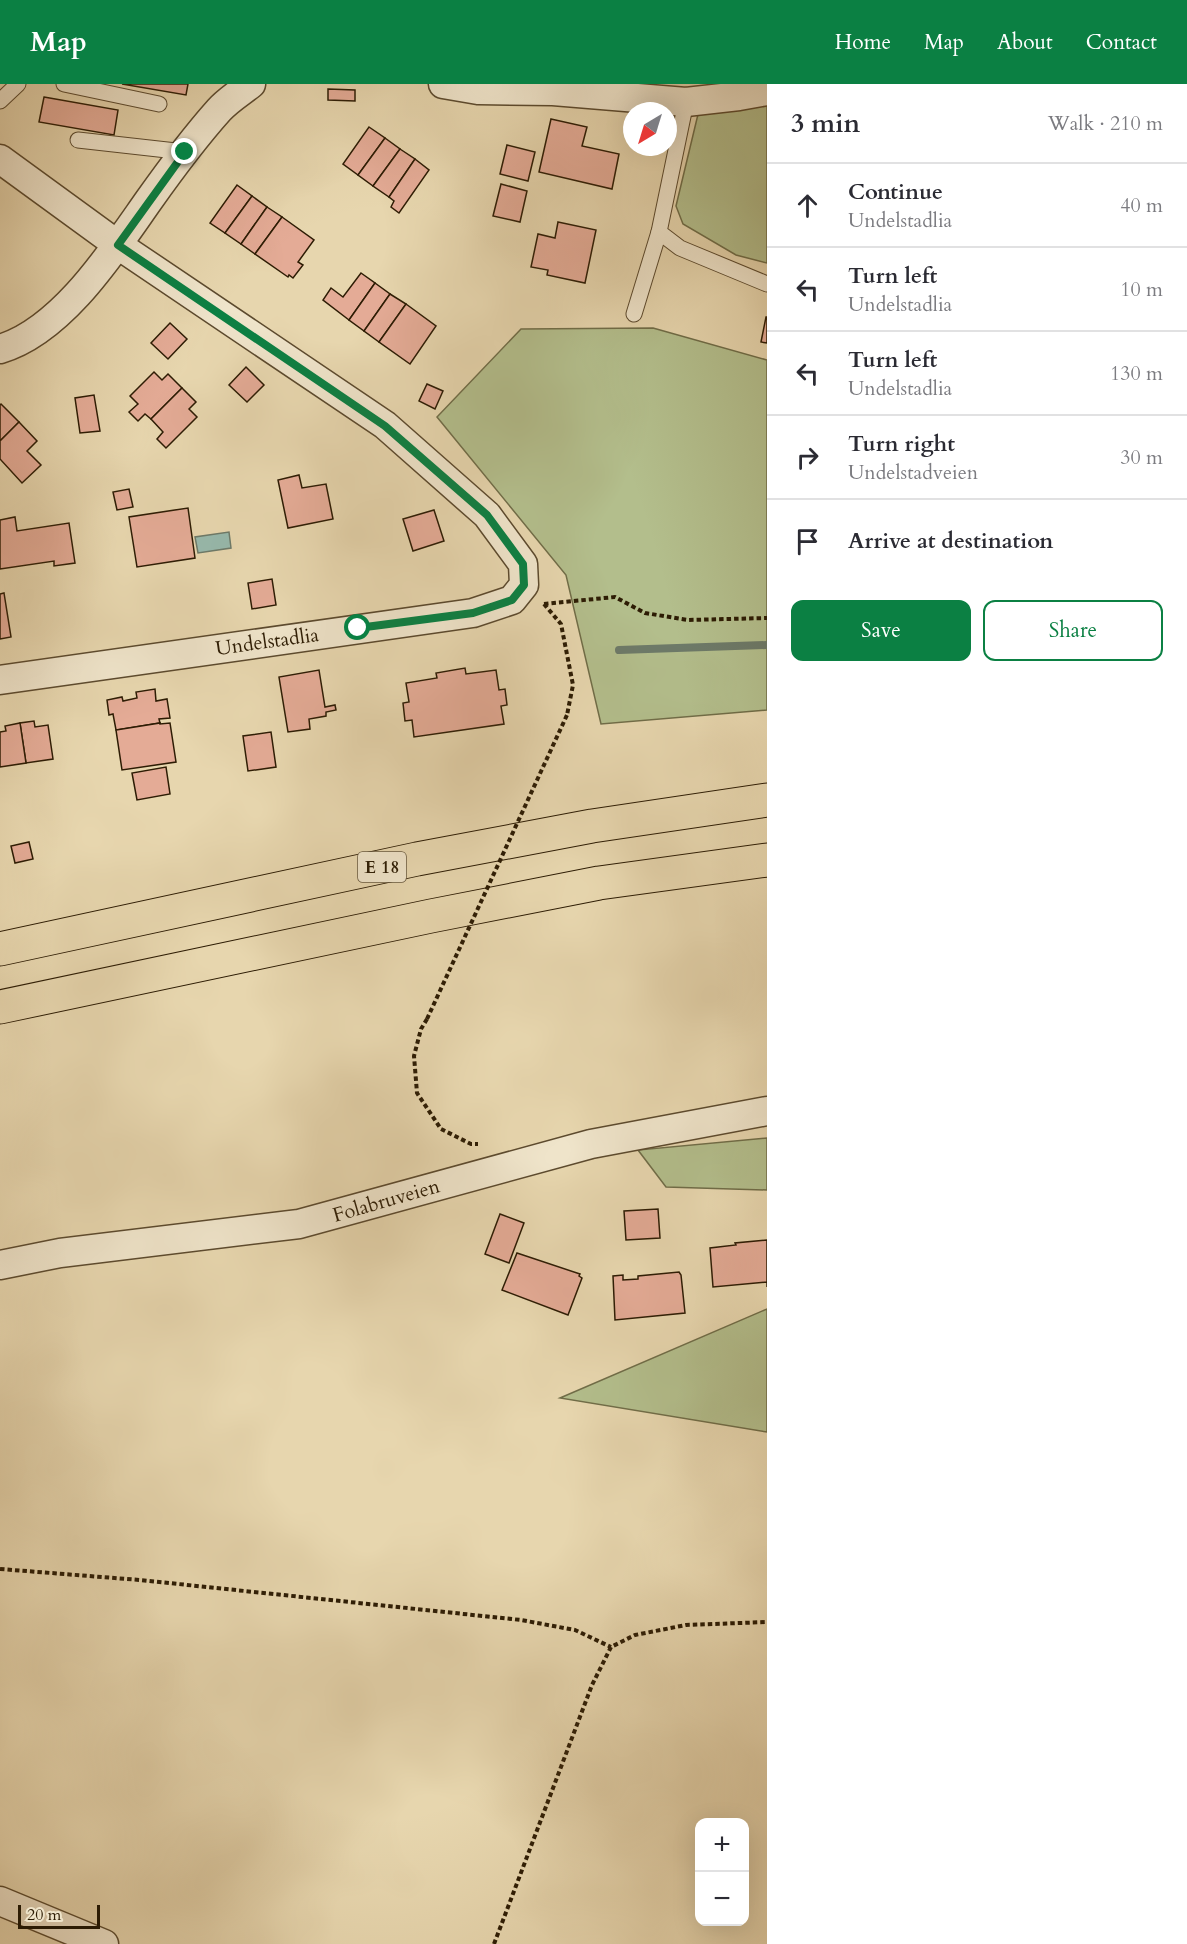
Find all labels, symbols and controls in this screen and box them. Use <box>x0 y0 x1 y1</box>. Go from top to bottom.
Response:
text: Map <box>30 23 87 61</box>
text: Home <box>835 28 891 57</box>
text: Map <box>924 28 964 57</box>
text: About <box>997 28 1053 57</box>
text: Contact <box>1086 28 1157 57</box>
north arrow <box>623 102 677 156</box>
text: 3 min <box>791 106 860 141</box>
text: Walk · 210 m <box>1048 110 1163 137</box>
route end <box>171 138 197 164</box>
text: Continue <box>848 177 943 207</box>
icon: ahead <box>791 189 824 222</box>
text: 40 m <box>1120 192 1163 219</box>
text: Undelstadlia <box>848 207 952 234</box>
text: Turn left <box>848 261 937 291</box>
icon: left <box>791 273 824 306</box>
text: 10 m <box>1120 276 1163 303</box>
text: Undelstadlia <box>848 291 952 318</box>
text: Turn left <box>848 345 937 375</box>
icon: left <box>791 357 824 390</box>
text: 130 m <box>1110 360 1163 387</box>
text: Undelstadlia <box>848 375 952 402</box>
text: Turn right <box>848 429 955 459</box>
icon: right <box>791 441 824 474</box>
text: 30 m <box>1120 444 1163 471</box>
text: Undelstadveien <box>848 459 978 486</box>
icon: arrive <box>791 525 824 558</box>
text: Arrive at destination <box>848 526 1053 556</box>
button: Save <box>791 600 971 661</box>
button: Share <box>983 600 1163 661</box>
route start <box>344 614 370 640</box>
street label: Undelstadlia <box>214 621 321 662</box>
road number: E 18 <box>358 852 406 882</box>
street label: Folabruveien <box>329 1172 443 1229</box>
map controls <box>695 1818 749 1926</box>
button: + <box>695 1818 749 1872</box>
button: − <box>695 1872 749 1926</box>
scale bar <box>18 1902 100 1930</box>
text: 20 m <box>27 1904 61 1926</box>

